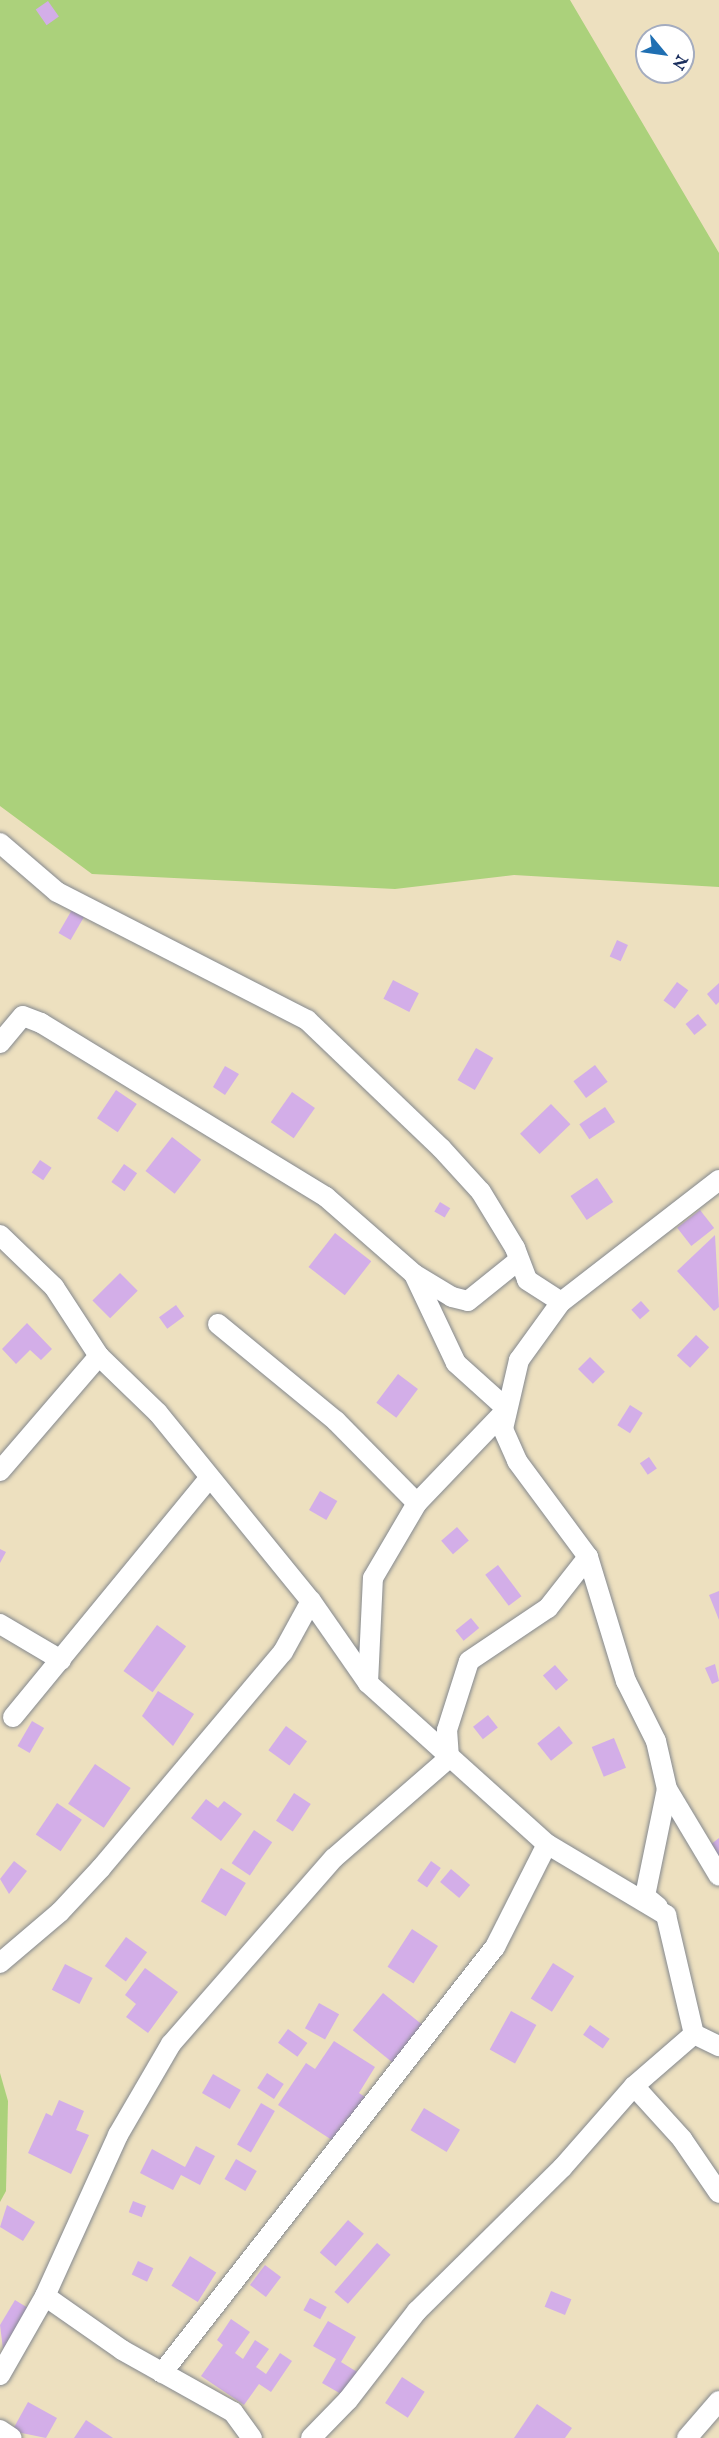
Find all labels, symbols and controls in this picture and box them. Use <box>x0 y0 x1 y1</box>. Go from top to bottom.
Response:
north arrow <box>635 24 695 84</box>
text: N <box>667 51 691 73</box>

